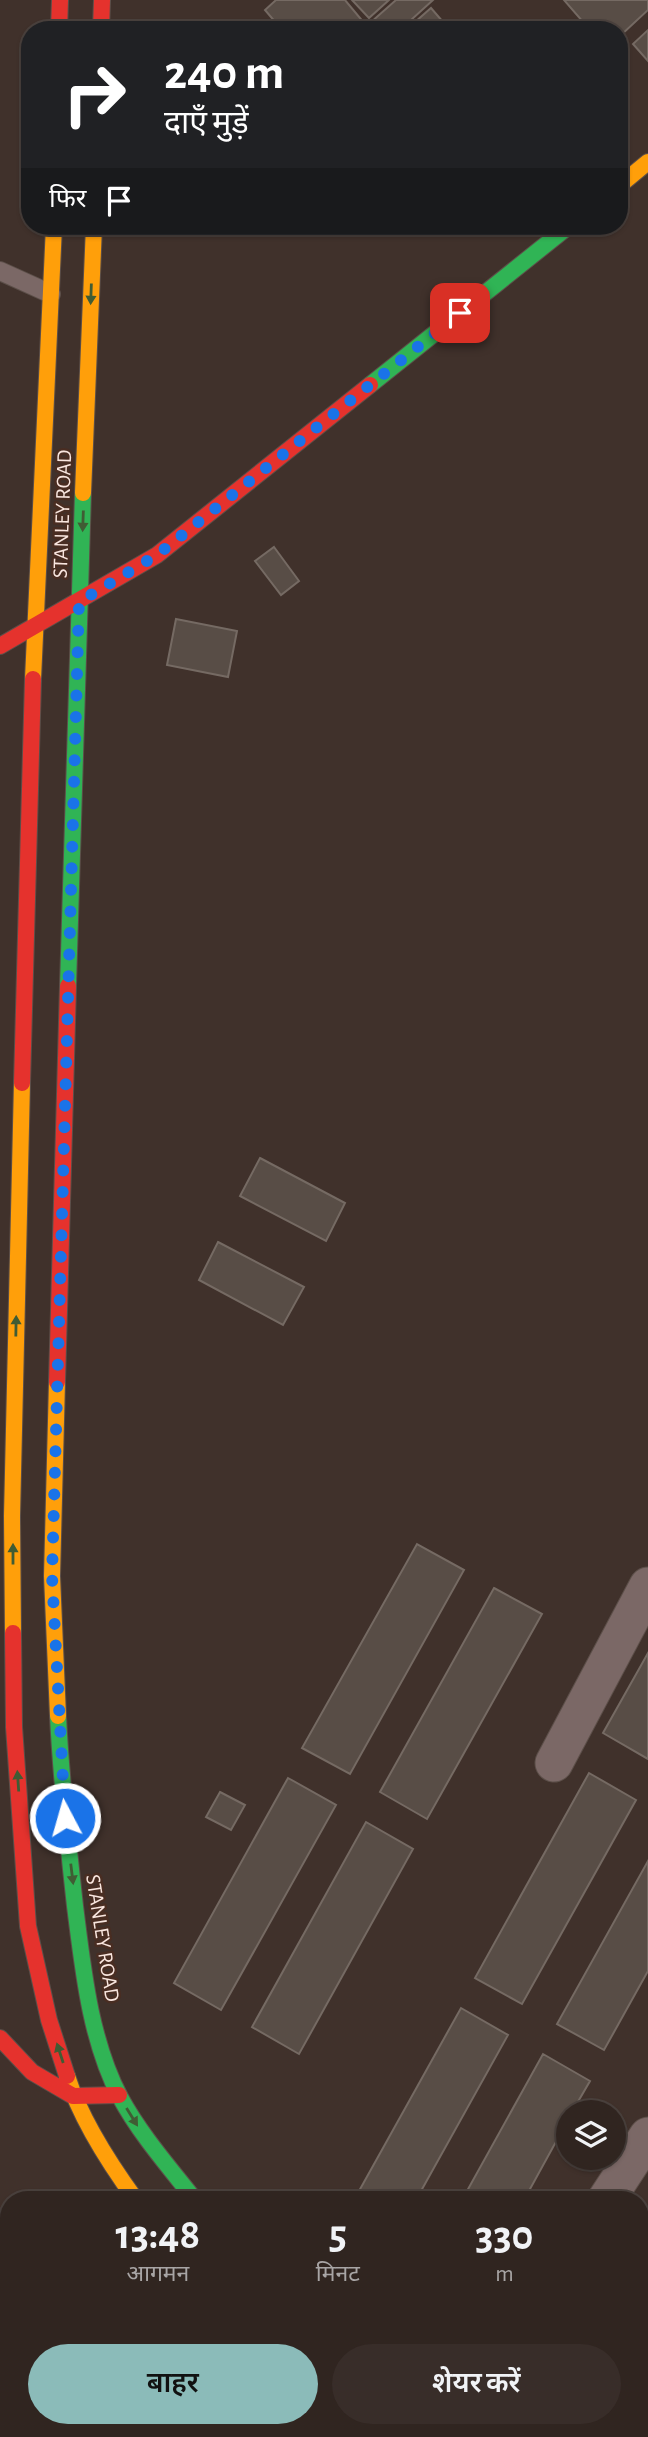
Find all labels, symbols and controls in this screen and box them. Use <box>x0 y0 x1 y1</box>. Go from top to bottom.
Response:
icon: right <box>49 49 140 140</box>
text: 240 m <box>164 49 284 98</box>
text: दाएँ मुड़ें <box>164 107 249 139</box>
icon: arrive <box>100 182 138 220</box>
text: फिर <box>49 186 86 212</box>
one-way arrow <box>86 283 97 305</box>
pin <box>430 283 490 343</box>
icon: arrive <box>441 294 479 332</box>
street label: STANLEY ROAD <box>50 449 75 579</box>
one-way arrow <box>77 511 88 533</box>
one-way arrow <box>10 1315 22 1337</box>
one-way arrow <box>7 1542 19 1564</box>
one-way arrow <box>12 1770 23 1792</box>
position arrow <box>28 1781 102 1855</box>
one-way arrow <box>66 1864 77 1886</box>
street label: STANLEY ROAD <box>82 1873 123 2003</box>
one-way arrow <box>54 2043 64 2064</box>
map controls <box>556 2100 626 2170</box>
button: layers <box>556 2100 626 2170</box>
one-way arrow <box>125 2107 138 2127</box>
text: 13:48 <box>116 2214 200 2256</box>
text: 5 <box>329 2214 347 2256</box>
text: 330 <box>475 2215 533 2257</box>
text: आगमन <box>126 2263 189 2286</box>
text: मिनट <box>316 2263 360 2286</box>
text: m <box>495 2263 514 2286</box>
button: बाहर <box>28 2344 318 2424</box>
button: शेयर करें <box>332 2344 621 2424</box>

